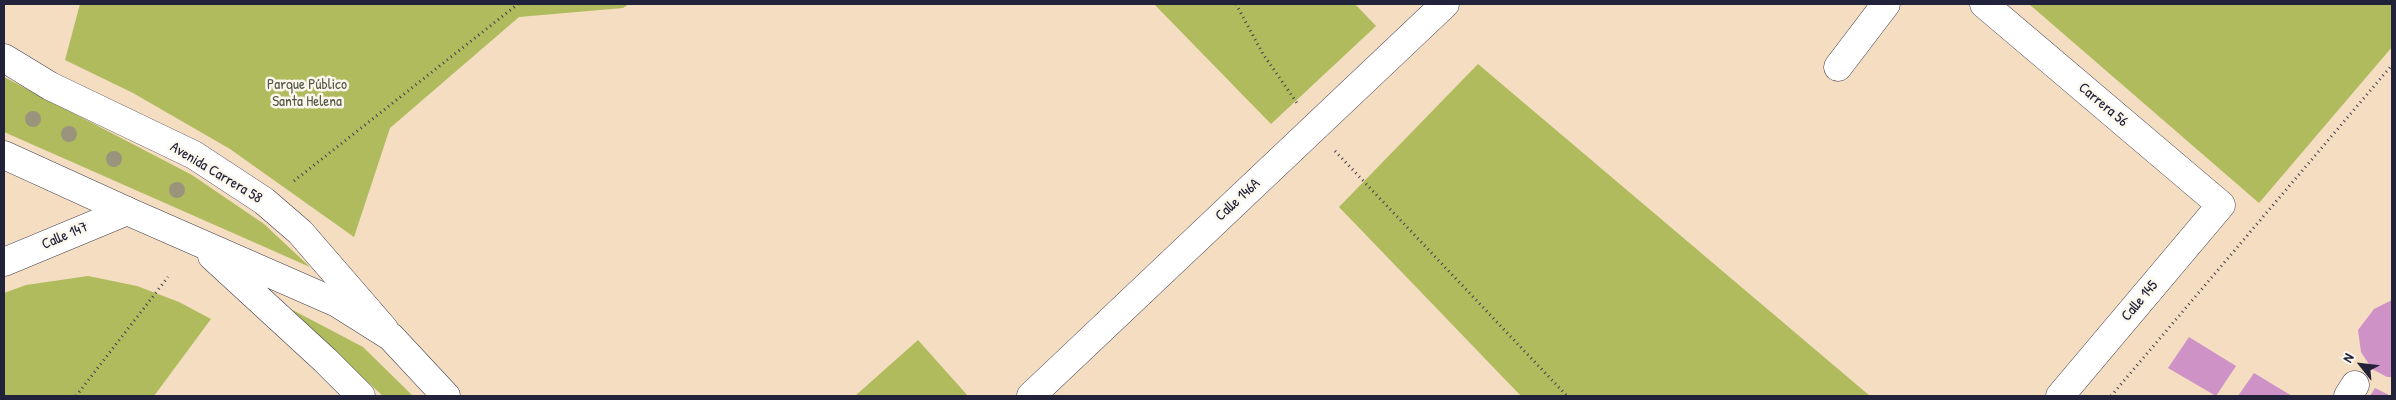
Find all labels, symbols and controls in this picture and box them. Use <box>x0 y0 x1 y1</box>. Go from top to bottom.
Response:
park label: Parque Público Santa Helena <box>267 76 347 111</box>
street label: Carrera 56 <box>2075 79 2131 131</box>
street label: Avenida Carrera 58 <box>167 138 265 208</box>
street label: Calle 146A <box>1212 175 1264 225</box>
street label: Calle 147 <box>39 218 91 254</box>
street label: Calle 145 <box>2118 277 2162 325</box>
north arrow <box>2336 340 2386 390</box>
text: N <box>2337 350 2358 365</box>

